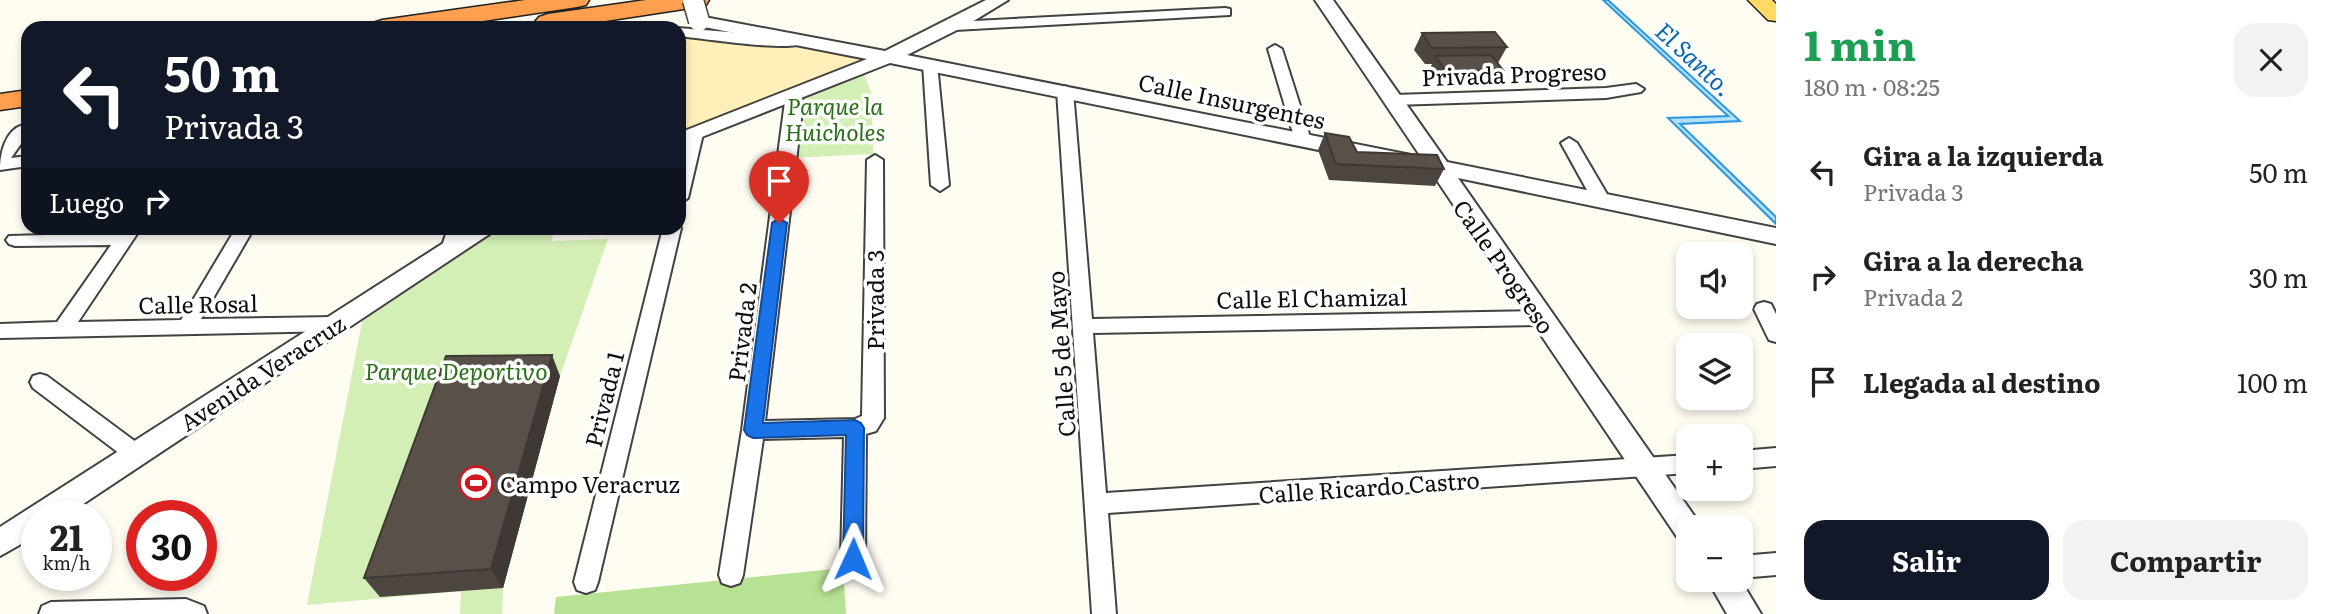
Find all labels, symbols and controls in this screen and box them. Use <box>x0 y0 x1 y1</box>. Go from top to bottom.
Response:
text: 1 min <box>1804 12 1916 74</box>
water label: El Santo. <box>1648 13 1742 103</box>
button: close <box>2234 23 2308 97</box>
text: 50 m <box>164 34 280 107</box>
icon: left <box>49 49 140 140</box>
street label: Privada Progreso <box>1421 53 1607 93</box>
street label: Calle Insurgentes <box>1136 64 1328 136</box>
text: 180 m · 08:25 <box>1804 69 1940 103</box>
park label: Parque la Huicholes <box>785 88 885 148</box>
text: Privada 3 <box>164 101 304 149</box>
text: Gira a la izquierda <box>1863 135 2104 174</box>
pin <box>749 151 809 223</box>
text: 50 m <box>2249 152 2308 191</box>
icon: left <box>1804 153 1842 191</box>
icon: arrive <box>760 162 798 200</box>
text: Privada 3 <box>1863 174 1964 208</box>
text: Luego <box>49 182 124 221</box>
icon: right <box>138 182 176 220</box>
street label: Calle Progreso <box>1446 192 1564 340</box>
text: Gira a la derecha <box>1863 240 2083 279</box>
map controls <box>1676 242 1753 592</box>
button: sound <box>1676 242 1753 319</box>
street label: Privada 3 <box>857 250 891 350</box>
text: 30 m <box>2248 257 2308 296</box>
icon: right <box>1804 258 1842 296</box>
street label: Calle 5 de Mayo <box>1037 270 1083 438</box>
street label: Calle El Chamizal <box>1216 278 1408 316</box>
text: Privada 2 <box>1863 279 1963 313</box>
street label: Privada 2 <box>718 280 764 384</box>
street label: Calle Rosal <box>138 285 258 321</box>
street label: Avenida Veracruz <box>173 306 351 438</box>
button: layers <box>1676 333 1753 410</box>
street label: Privada 1 <box>575 348 631 450</box>
park label: Parque Deportivo <box>364 353 548 387</box>
text: Llegada al destino <box>1863 362 2100 401</box>
text: 100 m <box>2237 362 2308 401</box>
icon: arrive <box>1804 363 1842 401</box>
button: + <box>1676 424 1753 501</box>
street label: Calle Ricardo Castro <box>1257 461 1481 511</box>
sports icon: Campo Veracruz <box>457 464 495 502</box>
place label: Campo Veracruz <box>500 466 680 500</box>
speed limit sign: 30 <box>126 500 217 591</box>
text: 21 <box>50 510 83 562</box>
button: − <box>1676 515 1753 592</box>
button: Salir <box>1804 520 2049 600</box>
button: Compartir <box>2063 520 2308 600</box>
position arrow <box>816 522 890 596</box>
text: km/h <box>43 549 90 576</box>

